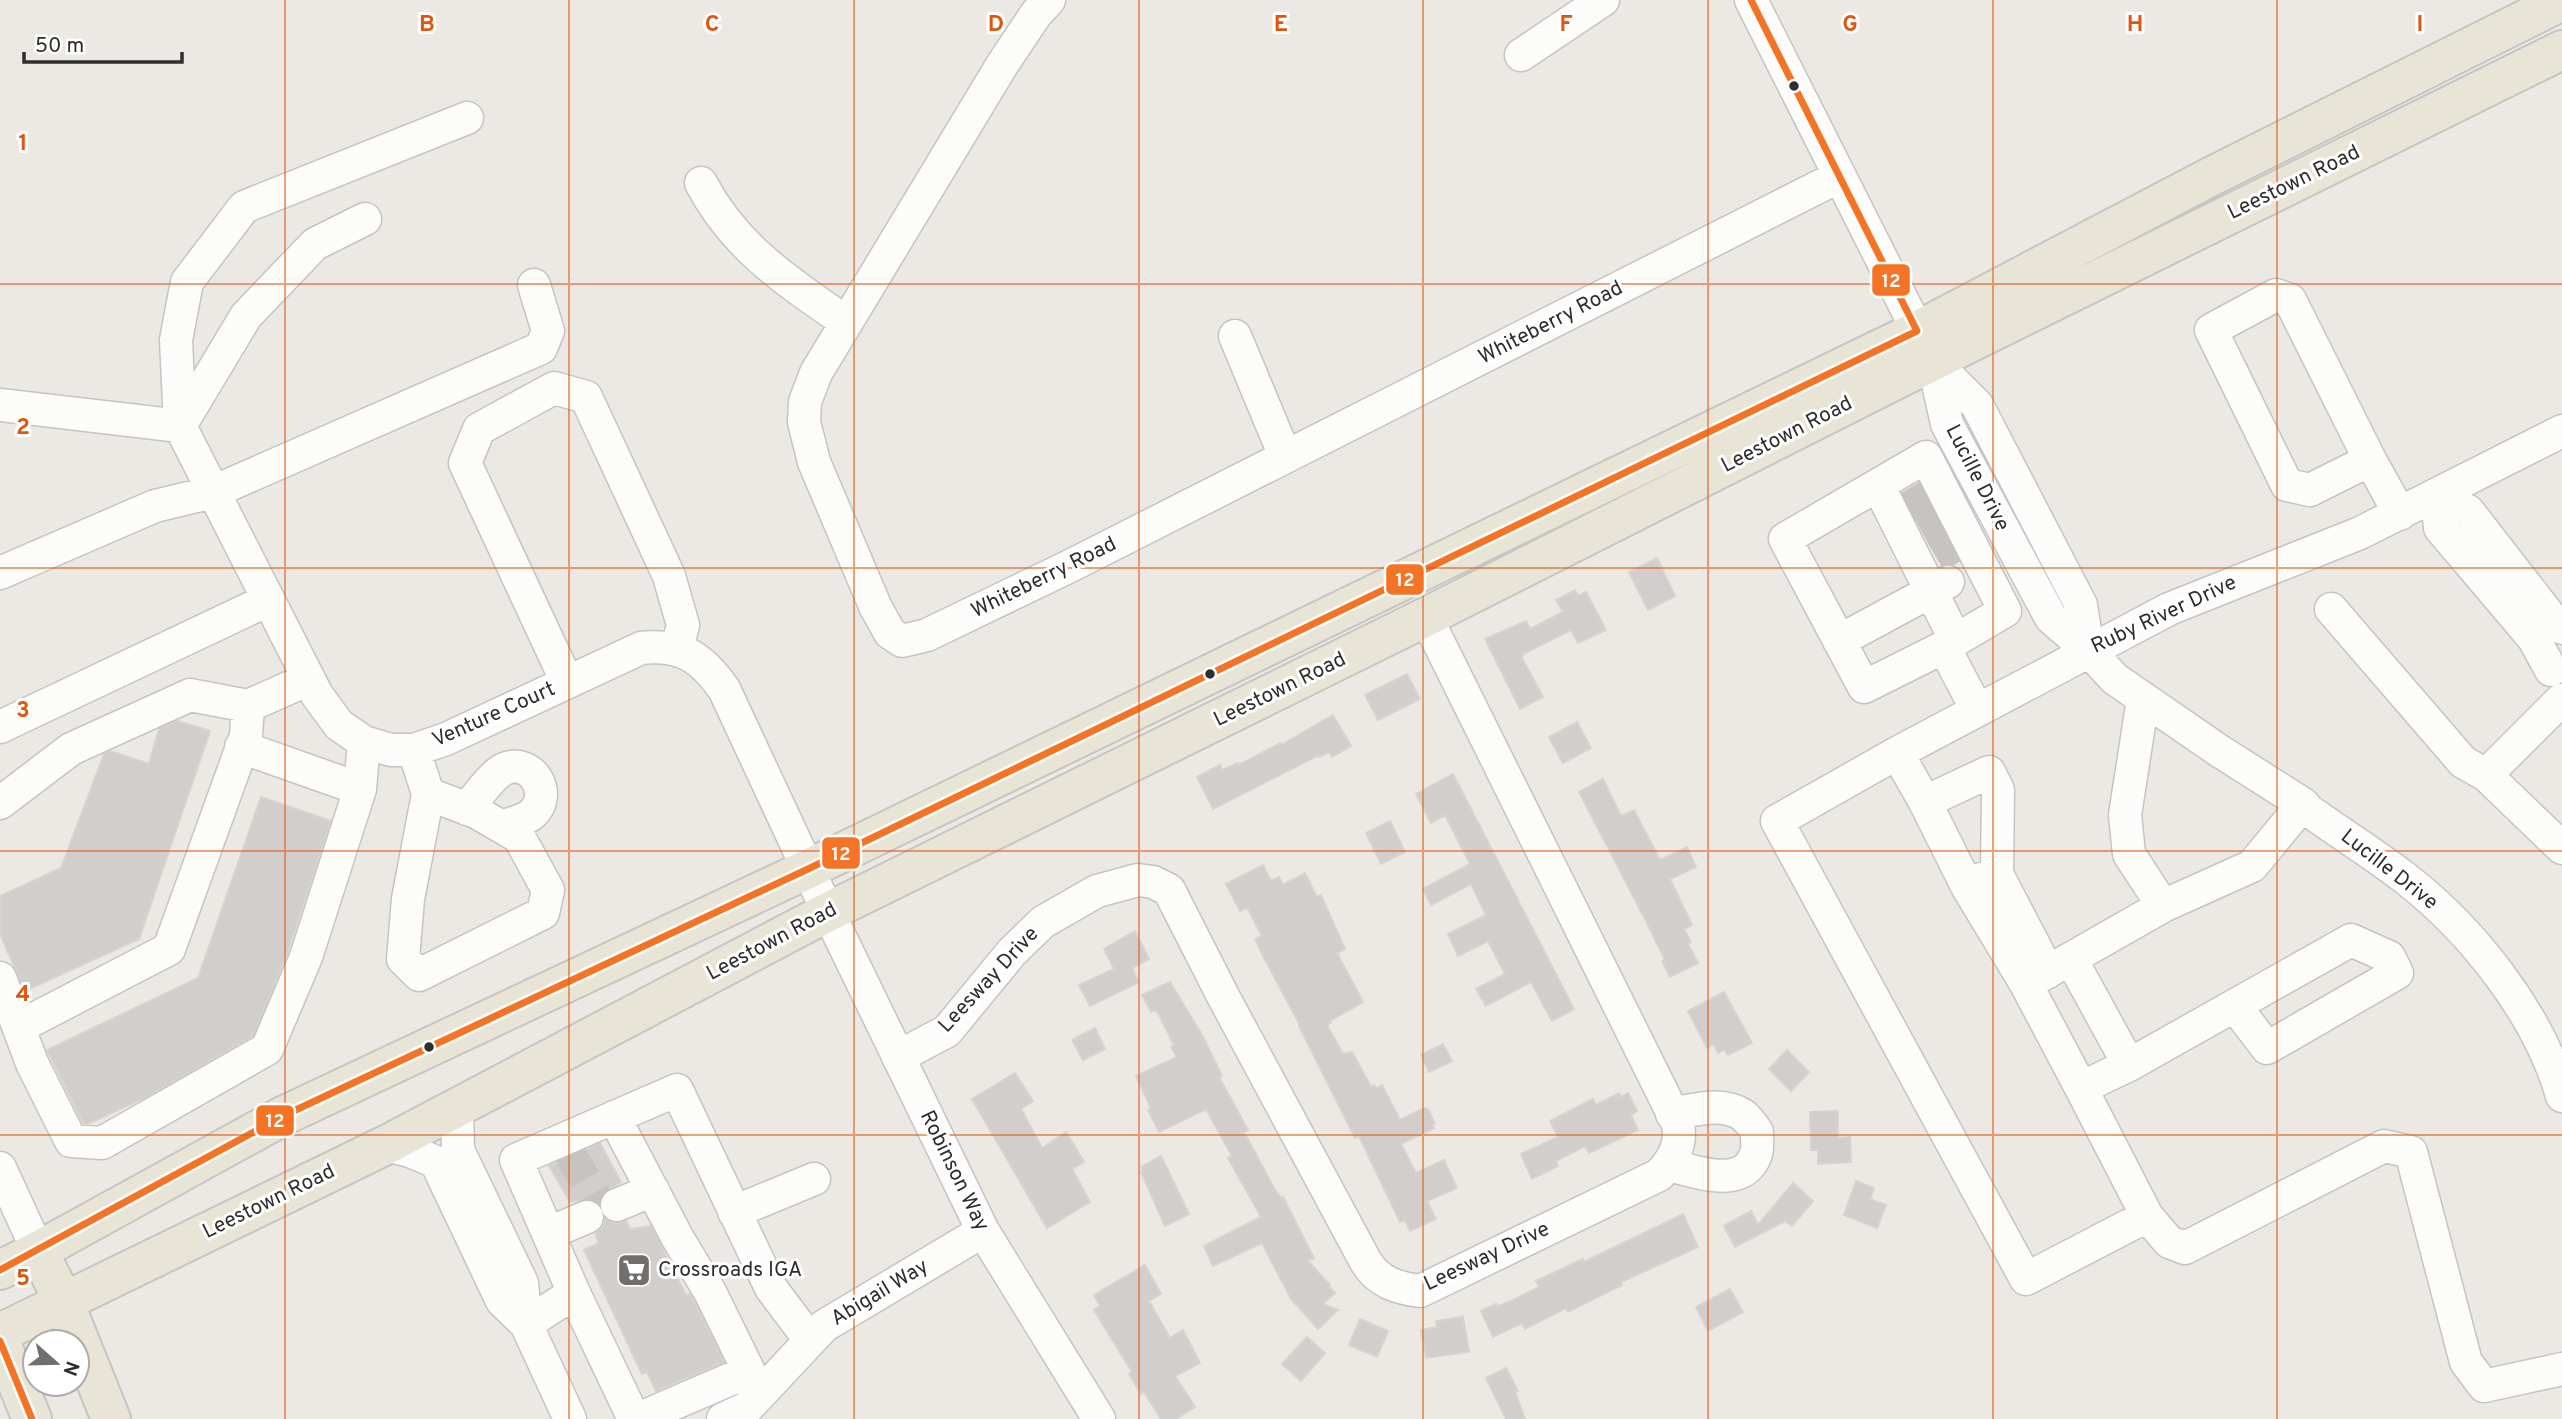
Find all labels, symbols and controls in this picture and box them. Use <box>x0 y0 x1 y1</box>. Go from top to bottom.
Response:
text: B <box>419 11 435 40</box>
text: C <box>705 11 719 40</box>
text: D <box>988 11 1004 40</box>
text: E <box>1274 11 1288 40</box>
text: F <box>1559 11 1573 40</box>
text: G <box>1842 11 1858 40</box>
text: H <box>2127 11 2143 40</box>
text: I <box>2417 11 2423 40</box>
scale bar <box>24 21 182 65</box>
text: 50 m <box>35 33 84 60</box>
unlabelled marker <box>1787 79 1801 93</box>
text: 1 <box>18 130 28 159</box>
street label: Leestown Road <box>2223 139 2365 227</box>
line badge: 12 <box>1871 263 1911 297</box>
text: 12 <box>1881 270 1901 294</box>
street label: Whiteberry Road <box>1474 275 1628 371</box>
street label: Leestown Road <box>1717 390 1857 480</box>
text: 2 <box>16 414 30 443</box>
street label: Lucille Drive <box>1939 420 2015 536</box>
street label: Whiteberry Road <box>967 531 1121 625</box>
line badge: 12 <box>1385 563 1425 596</box>
text: 12 <box>1395 569 1415 593</box>
street label: Ruby River Drive <box>2087 569 2241 661</box>
street label: Leestown Road <box>1209 646 1351 734</box>
unlabelled marker <box>1203 667 1217 681</box>
street label: Venture Court <box>428 676 560 754</box>
text: 3 <box>16 697 30 726</box>
street label: Lucille Drive <box>2335 824 2443 916</box>
line badge: 12 <box>821 836 861 870</box>
text: 12 <box>831 843 851 867</box>
street label: Leestown Road <box>702 896 842 988</box>
street label: Leesway Drive <box>933 921 1045 1039</box>
text: 4 <box>16 981 30 1010</box>
unlabelled marker <box>422 1040 436 1054</box>
line badge: 12 <box>255 1104 295 1137</box>
street label: Robinson Way <box>913 1106 995 1236</box>
text: 12 <box>265 1110 285 1134</box>
street label: Leestown Road <box>198 1158 340 1246</box>
street label: Leesway Drive <box>1420 1216 1554 1298</box>
supermarket icon: Crossroads IGA <box>615 1251 653 1289</box>
street label: Abigail Way <box>826 1253 934 1333</box>
place label: Crossroads IGA <box>658 1257 802 1284</box>
text: 5 <box>16 1265 30 1294</box>
north arrow <box>21 1328 91 1398</box>
text: N <box>56 1358 84 1379</box>

